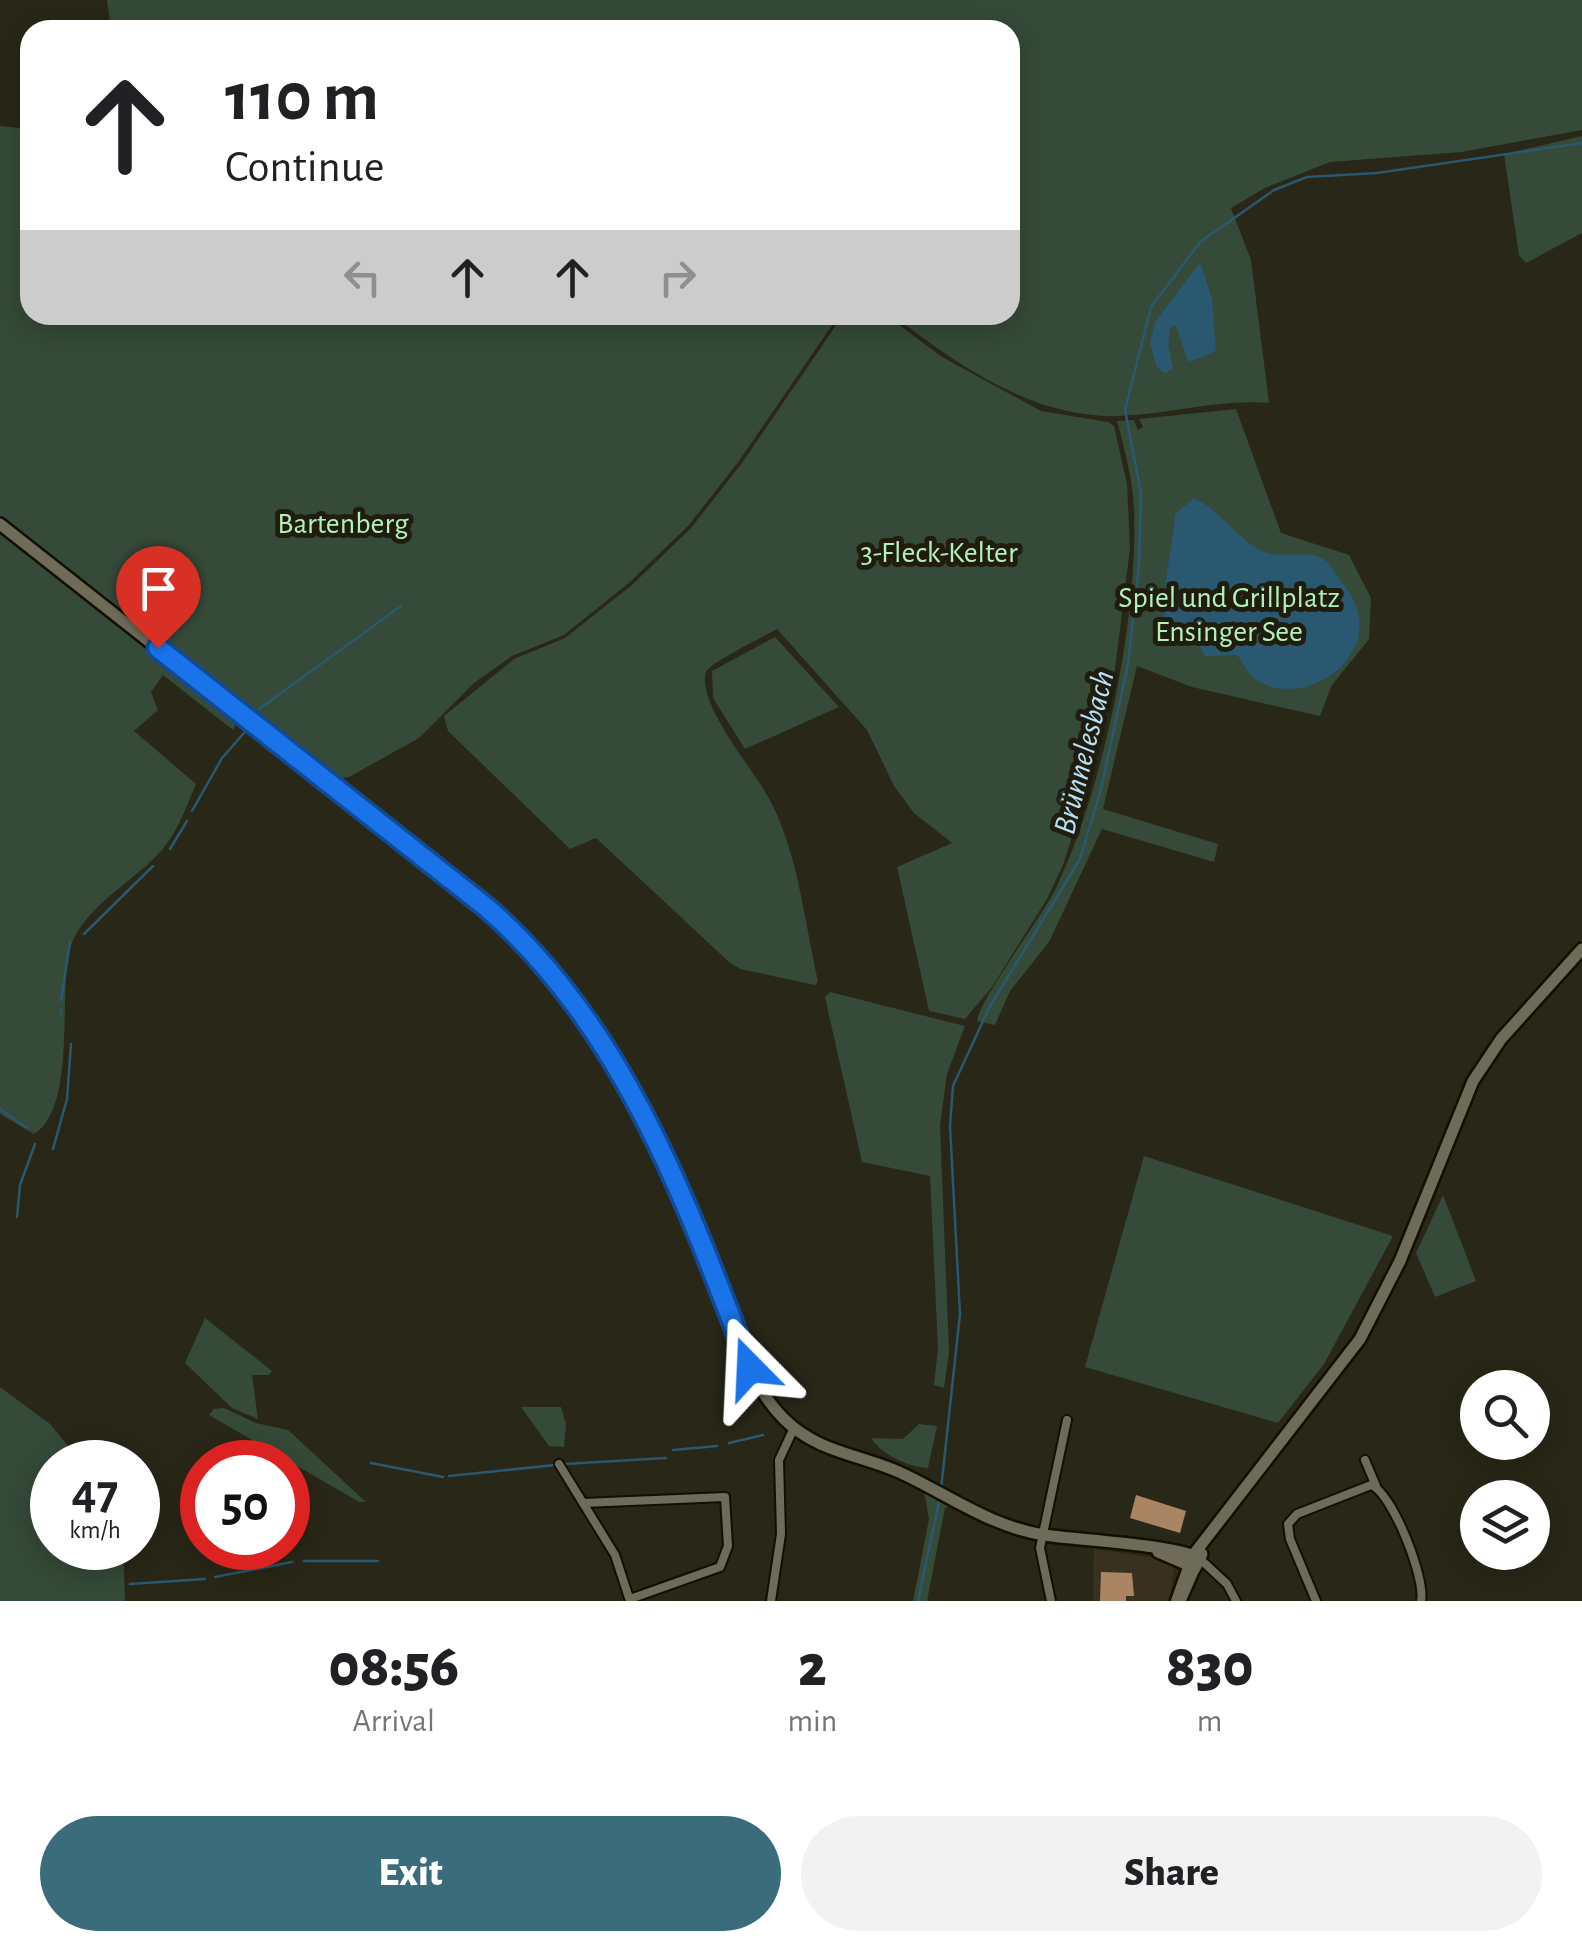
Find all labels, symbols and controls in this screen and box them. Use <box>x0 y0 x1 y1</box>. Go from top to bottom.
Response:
icon: ahead <box>60 60 190 190</box>
text: 110 m <box>225 63 379 133</box>
text: Continue <box>225 145 384 190</box>
icon: left <box>335 250 390 305</box>
icon: ahead <box>440 250 495 305</box>
icon: ahead <box>545 250 600 305</box>
icon: right <box>650 250 705 305</box>
park label: Bartenberg <box>277 509 409 539</box>
park label: 3-Fleck-Kelter <box>860 538 1018 568</box>
pin <box>116 546 201 649</box>
icon: arrive <box>131 561 186 616</box>
park label: Spiel und Grillplatz Ensinger See <box>1118 583 1340 647</box>
water label: Brünnelesbach <box>1048 667 1120 837</box>
position arrow <box>698 1316 802 1420</box>
map controls <box>1460 1370 1550 1570</box>
button: search <box>1460 1370 1550 1460</box>
speed limit sign: 50 <box>180 1440 310 1570</box>
text: 47 <box>72 1468 118 1518</box>
button: layers <box>1460 1480 1550 1570</box>
text: km/h <box>69 1518 121 1543</box>
text: 08:56 <box>329 1637 459 1697</box>
text: 2 <box>798 1637 827 1697</box>
text: 830 <box>1166 1637 1253 1697</box>
text: Arrival <box>353 1705 435 1737</box>
text: min <box>788 1705 837 1737</box>
text: m <box>1197 1705 1222 1737</box>
button: Exit <box>40 1816 781 1931</box>
button: Share <box>801 1816 1542 1931</box>

